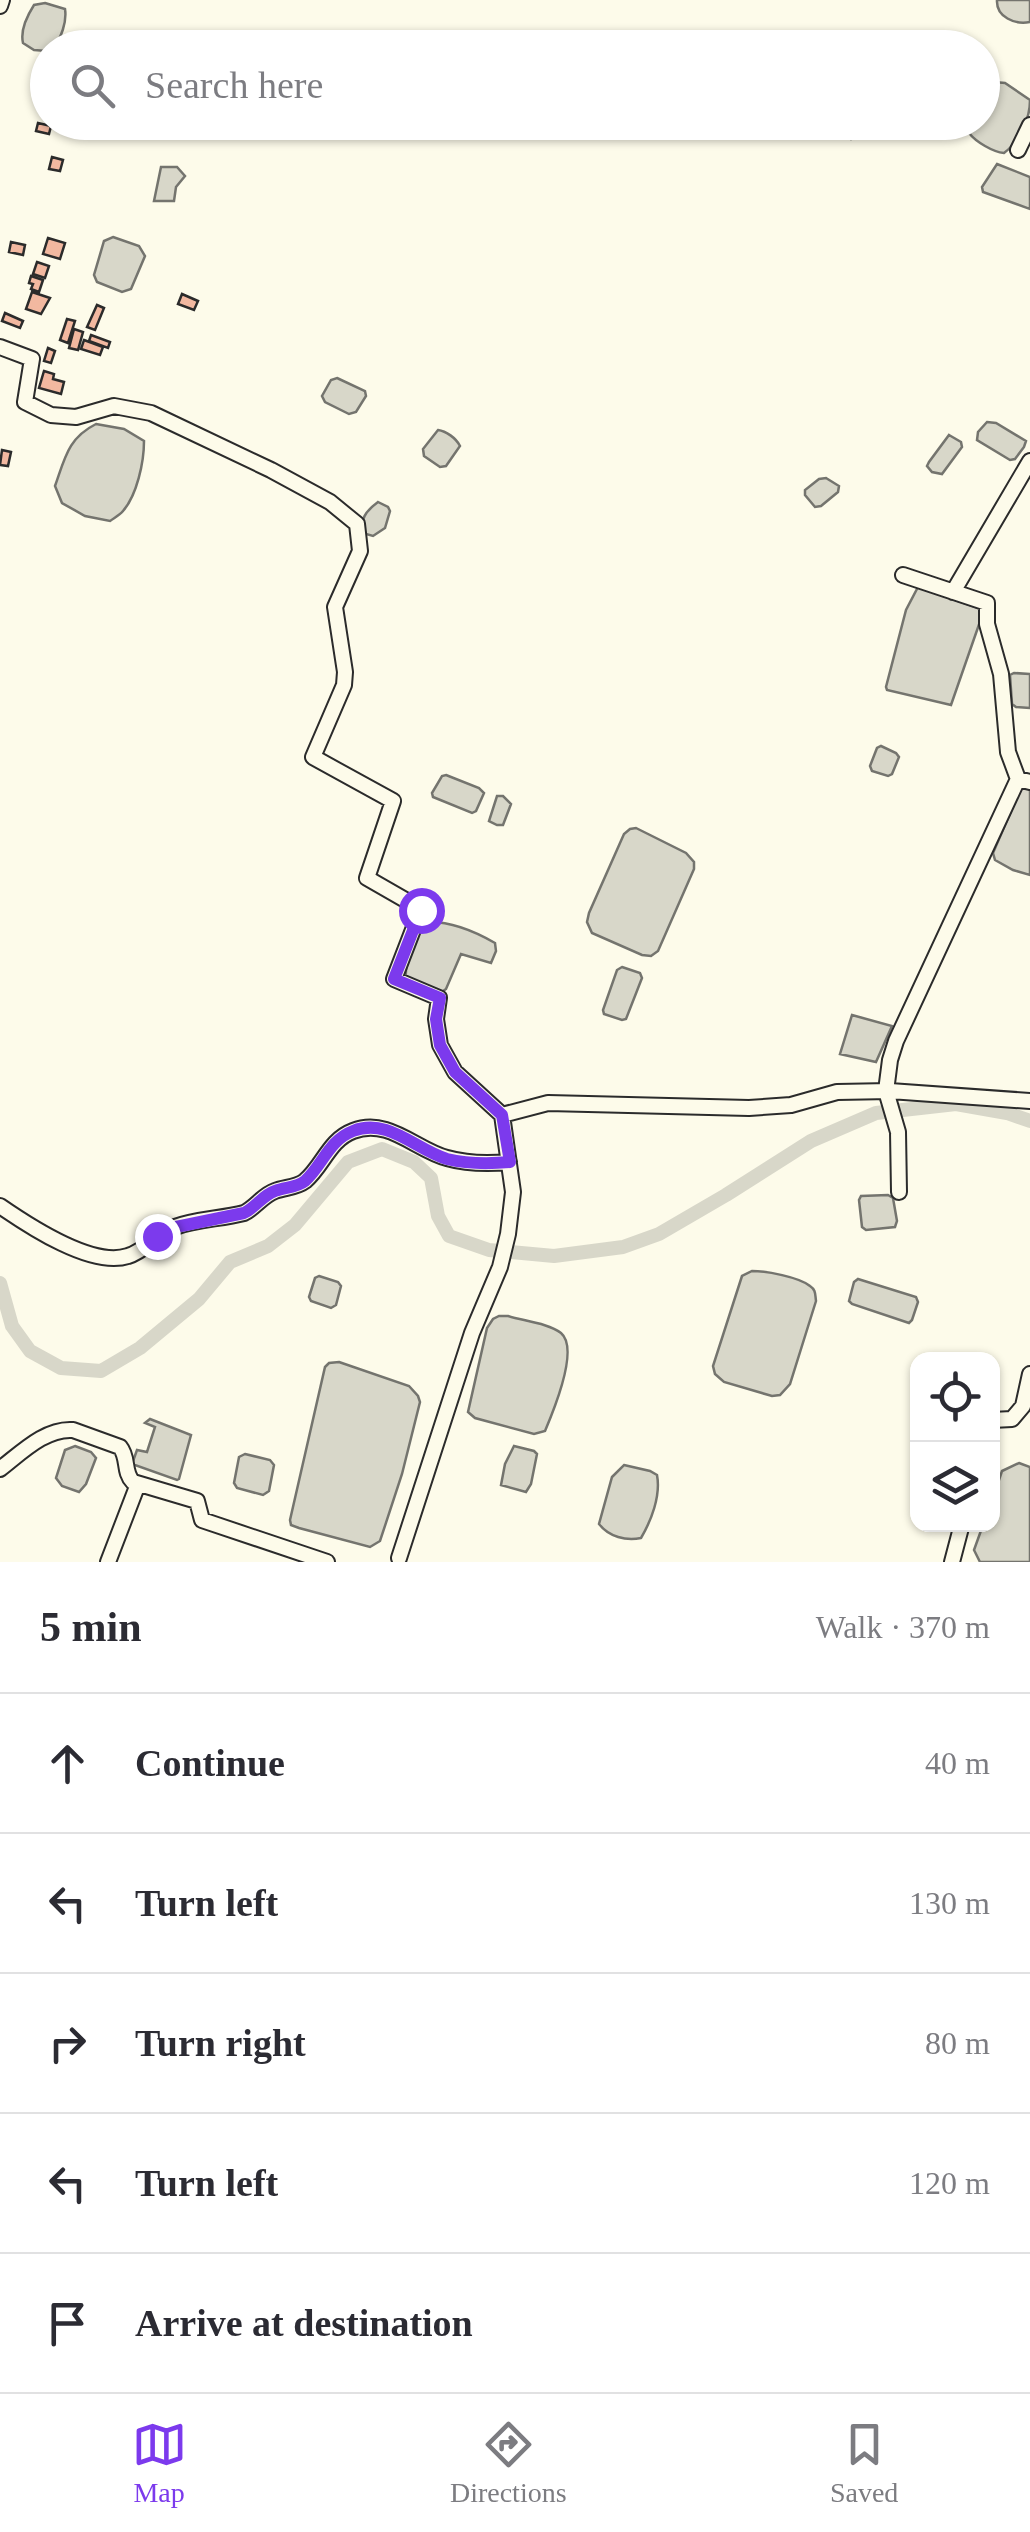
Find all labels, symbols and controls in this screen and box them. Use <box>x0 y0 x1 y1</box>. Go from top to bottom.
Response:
search box <box>30 30 1000 140</box>
icon: search <box>65 58 120 113</box>
text: Search here <box>145 64 323 106</box>
route start <box>399 888 445 934</box>
route end <box>135 1214 181 1260</box>
map controls <box>910 1352 1000 1532</box>
button: locate <box>910 1352 1000 1442</box>
button: layers <box>910 1442 1000 1532</box>
text: 5 min <box>40 1604 142 1650</box>
text: Walk · 370 m <box>816 1609 990 1645</box>
icon: ahead <box>40 1736 95 1791</box>
text: Continue <box>135 1742 285 1784</box>
text: 40 m <box>925 1745 990 1781</box>
icon: left <box>40 1876 95 1931</box>
text: Turn left <box>135 1882 278 1924</box>
text: 130 m <box>909 1885 990 1921</box>
icon: right <box>40 2016 95 2071</box>
text: Turn right <box>135 2022 306 2064</box>
text: 80 m <box>925 2025 990 2061</box>
icon: left <box>40 2156 95 2211</box>
text: Turn left <box>135 2162 278 2204</box>
text: 120 m <box>909 2165 990 2201</box>
icon: arrive <box>40 2296 95 2351</box>
text: Arrive at destination <box>135 2302 473 2344</box>
tab: Map <box>132 2417 187 2509</box>
tab: Directions <box>450 2417 567 2509</box>
tab: Saved <box>830 2417 898 2509</box>

